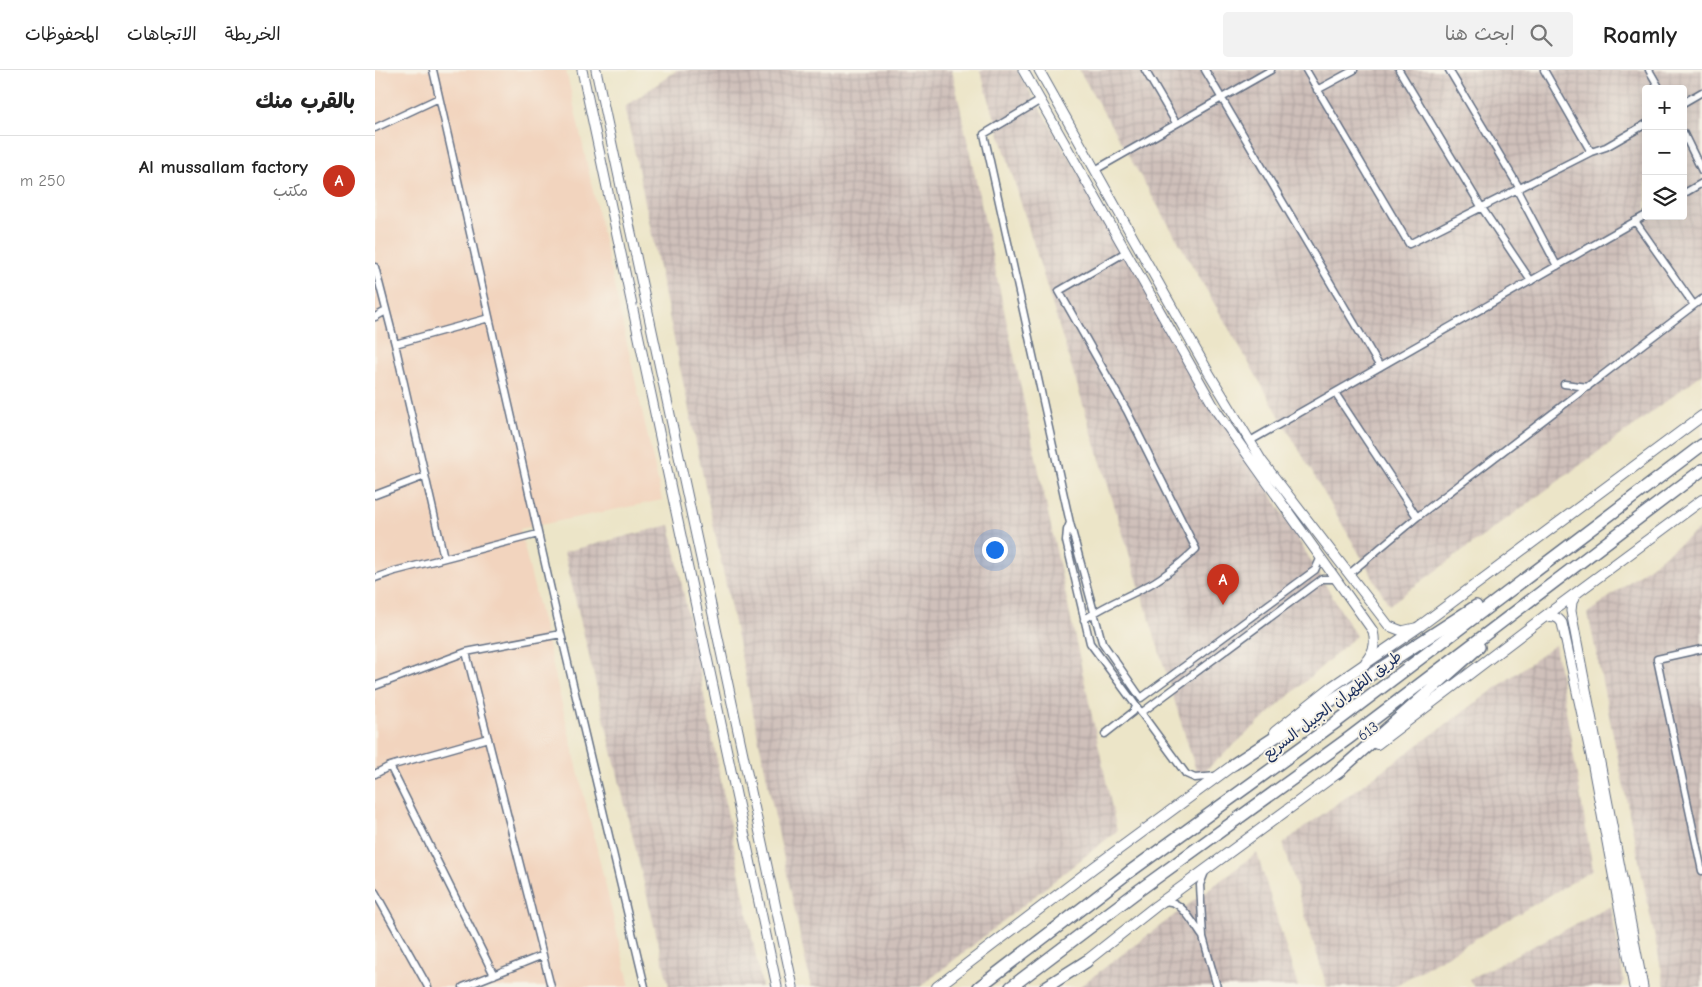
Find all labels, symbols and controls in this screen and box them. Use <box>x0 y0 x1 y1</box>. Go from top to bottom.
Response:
search box <box>1223 12 1573 57</box>
icon: search <box>1527 21 1555 49</box>
text: Roamly <box>1603 21 1677 49</box>
text: ابحث هنا <box>1445 23 1515 45</box>
text: المحفوظات <box>25 24 99 45</box>
text: الاتجاهات <box>127 24 197 45</box>
text: الخريطة <box>225 24 281 45</box>
map controls <box>1642 85 1687 220</box>
button: + <box>1642 85 1687 130</box>
text: بالقرب منك <box>255 89 355 113</box>
button: − <box>1642 130 1687 175</box>
text: Al mussallam factory <box>139 156 308 178</box>
text: 250 m <box>20 172 65 190</box>
text: A <box>335 172 343 190</box>
button: layers <box>1642 175 1687 220</box>
text: مكتب <box>273 182 308 200</box>
your location <box>982 537 1008 563</box>
pin: A <box>1207 564 1239 605</box>
street label: طريق الظهران الجبيل السريع <box>1259 647 1406 765</box>
street label: 613 <box>1354 717 1382 745</box>

